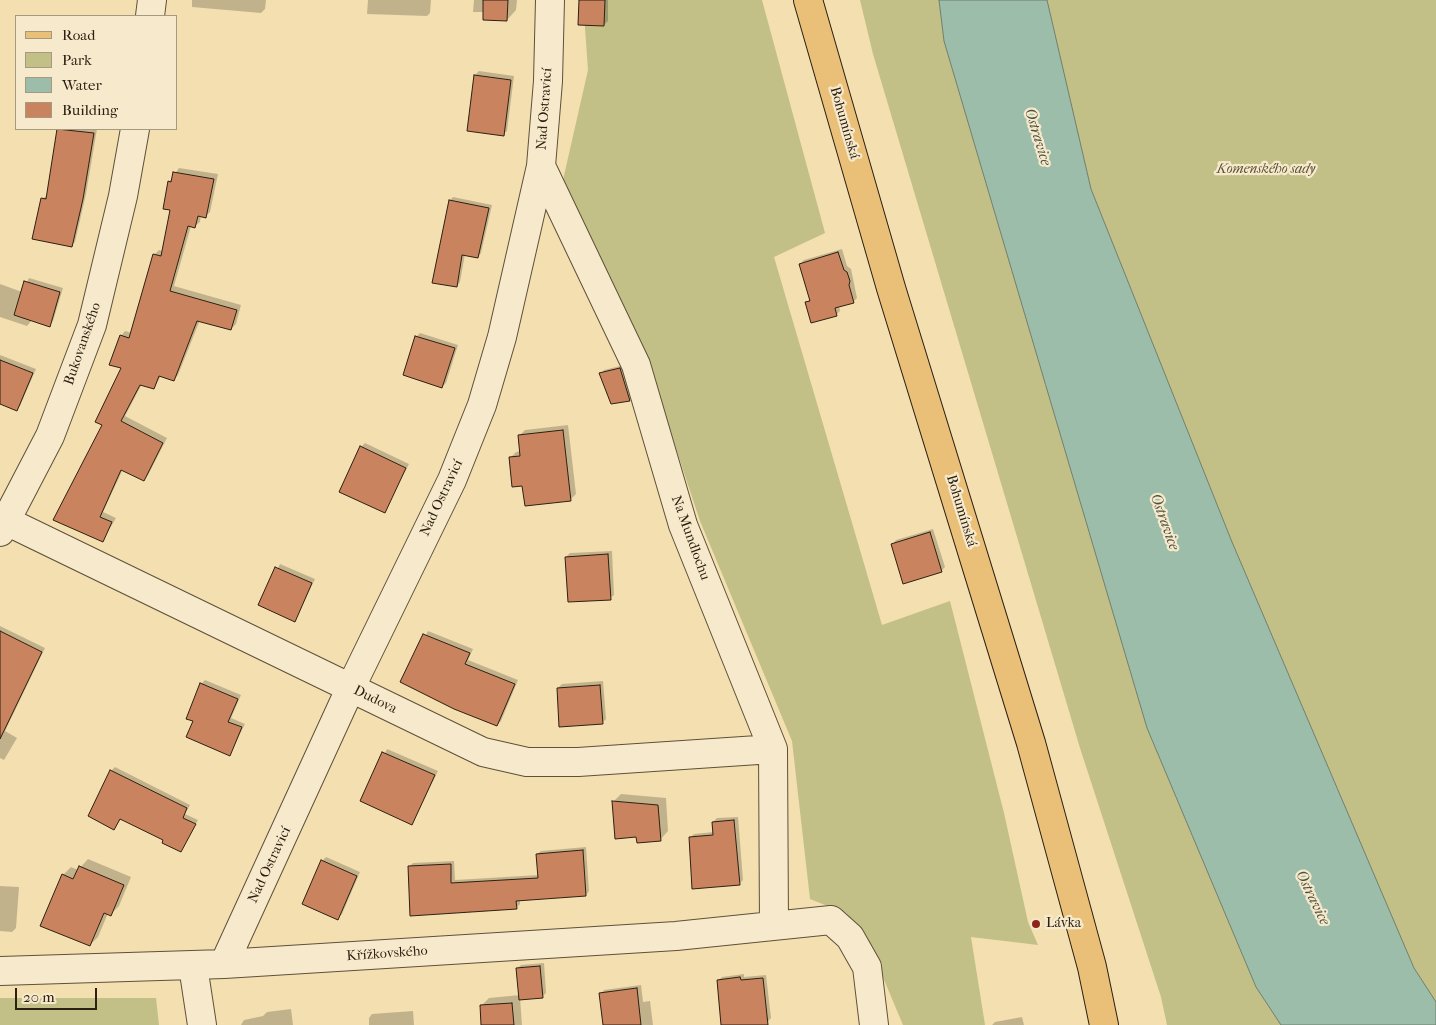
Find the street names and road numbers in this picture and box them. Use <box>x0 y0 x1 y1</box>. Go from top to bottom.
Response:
street label: Nad Ostravicí <box>534 67 556 151</box>
street label: Bohumínská <box>826 85 862 161</box>
street label: Bukovanského <box>61 300 105 388</box>
street label: Nad Ostravicí <box>417 457 467 539</box>
street label: Bohumínská <box>942 473 980 549</box>
street label: Na Mundlochu <box>667 493 713 583</box>
street label: Dudova <box>350 682 400 718</box>
street label: Nad Ostravicí <box>245 824 295 906</box>
street label: Křížkovského <box>346 943 428 965</box>

